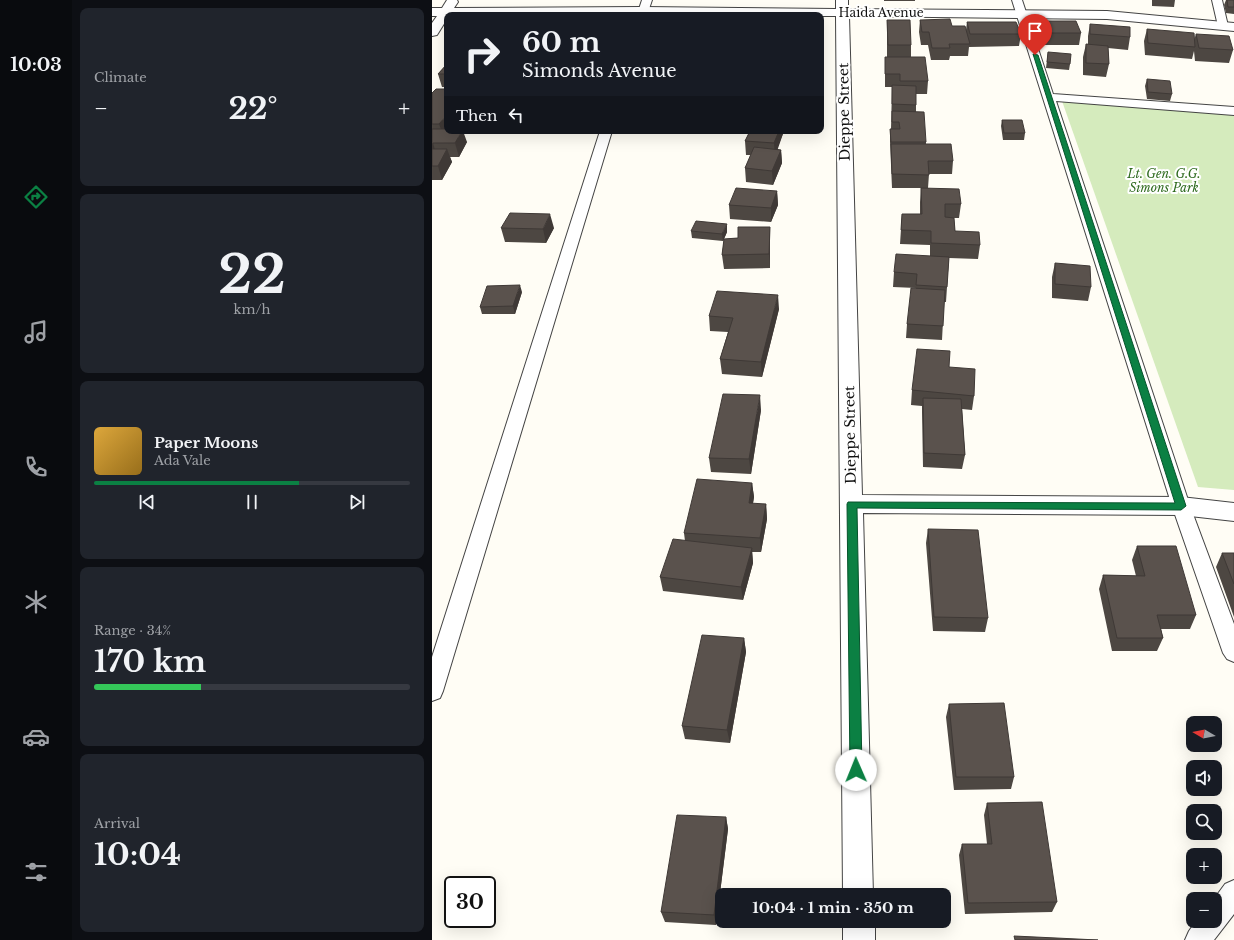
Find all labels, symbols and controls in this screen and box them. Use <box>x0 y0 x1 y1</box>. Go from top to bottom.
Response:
street label: Haida Avenue <box>838 5 924 20</box>
pin <box>1018 14 1052 55</box>
icon: arrive <box>1024 20 1046 42</box>
text: 60 m <box>522 25 600 60</box>
icon: right <box>456 28 508 80</box>
text: 10:03 <box>10 54 62 76</box>
text: Simonds Avenue <box>522 60 677 82</box>
street label: Dieppe Street <box>834 62 854 161</box>
text: Climate <box>94 69 147 86</box>
text: 22° <box>228 90 277 127</box>
text: − <box>94 95 108 122</box>
text: + <box>398 95 410 122</box>
icon: left <box>505 104 527 126</box>
text: Then <box>456 106 497 125</box>
park label: Lt. Gen. G.G. Simons Park <box>1126 166 1201 195</box>
icon: directions <box>22 183 50 211</box>
text: 22 <box>218 243 286 307</box>
text: km/h <box>234 301 270 318</box>
icon: music <box>22 318 50 346</box>
street label: Dieppe Street <box>840 385 860 484</box>
text: Paper Moons <box>154 433 258 452</box>
text: Ada Vale <box>154 452 211 469</box>
icon: phone <box>22 453 50 481</box>
icon: previous <box>136 491 158 513</box>
icon: pause <box>241 491 263 513</box>
icon: next <box>346 491 368 513</box>
icon: climate <box>22 588 50 616</box>
text: Range · 34% <box>94 622 171 639</box>
text: 170 km <box>94 643 206 680</box>
north arrow <box>1186 716 1222 752</box>
map controls <box>1186 716 1222 928</box>
icon: car <box>22 723 50 751</box>
position arrow <box>835 749 877 791</box>
button: sound <box>1186 760 1222 796</box>
button: search <box>1186 804 1222 840</box>
text: Arrival <box>94 815 140 832</box>
text: 10:04 <box>94 836 181 873</box>
button: + <box>1186 848 1222 884</box>
icon: filters <box>22 858 50 886</box>
speed limit sign: 30 <box>444 876 496 928</box>
button: − <box>1186 892 1222 928</box>
text: 10:04 · 1 min · 350 m <box>752 898 914 917</box>

